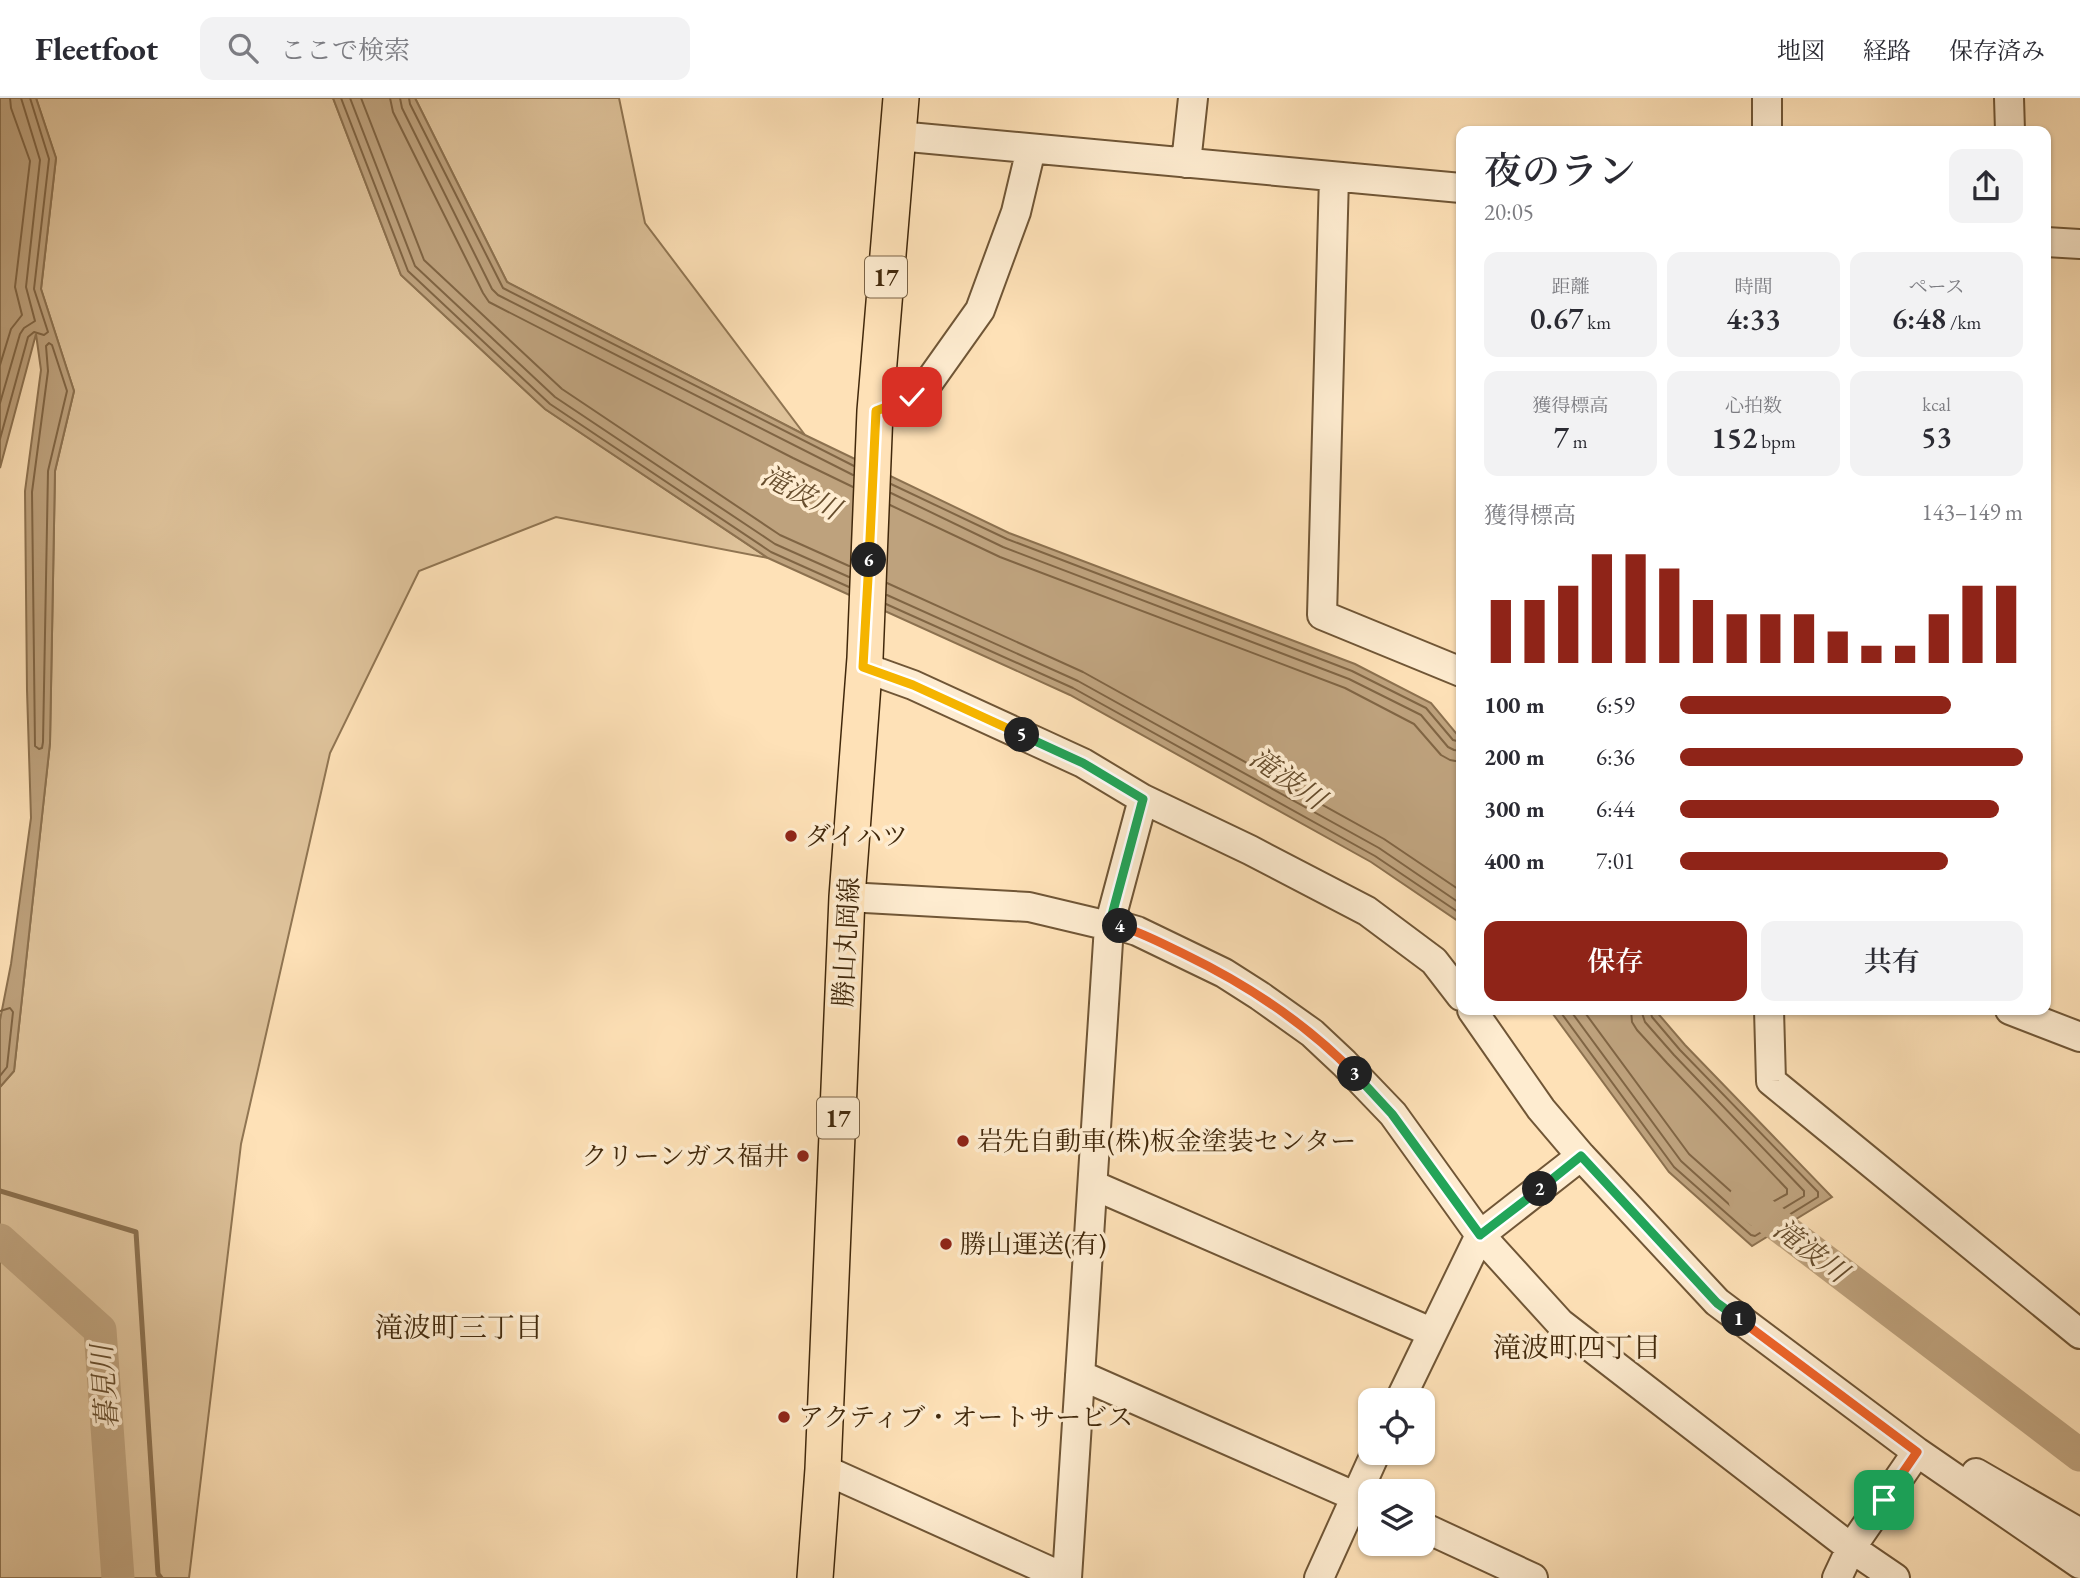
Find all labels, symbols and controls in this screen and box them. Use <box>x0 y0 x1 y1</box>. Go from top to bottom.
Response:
search box <box>200 17 690 80</box>
text: Fleetfoot <box>35 27 158 70</box>
icon: search <box>224 29 262 67</box>
text: ここで検索 <box>280 33 410 67</box>
text: 地図 <box>1777 35 1825 66</box>
text: 経路 <box>1863 35 1911 66</box>
text: 保存済み <box>1949 35 2045 66</box>
text: 夜のラン <box>1484 146 1636 195</box>
button: share <box>1949 149 2023 223</box>
text: 20:05 <box>1484 197 1534 227</box>
road number: 17 <box>865 257 907 298</box>
text: 距離 <box>1551 274 1590 299</box>
text: 時間 <box>1734 274 1773 299</box>
text: ペース <box>1908 274 1965 299</box>
text: 0.67 <box>1530 299 1583 338</box>
text: 4:33 <box>1726 299 1781 338</box>
text: 6:48 <box>1892 299 1946 338</box>
text: km <box>1583 310 1611 335</box>
text: /km <box>1946 310 1981 335</box>
pin <box>882 367 942 427</box>
icon: check <box>893 378 931 416</box>
text: kcal <box>1922 392 1951 417</box>
text: 獲得標高 <box>1532 393 1609 418</box>
text: 心拍数 <box>1725 393 1782 418</box>
text: 53 <box>1921 417 1952 456</box>
text: 7 <box>1554 418 1569 457</box>
text: 152 <box>1711 418 1757 457</box>
text: m <box>1569 429 1587 454</box>
text: bpm <box>1757 429 1796 454</box>
water label: 滝波川 <box>755 457 849 528</box>
text: 143–149 m <box>1922 497 2023 527</box>
text: 獲得標高 <box>1484 500 1576 530</box>
pin: 6 <box>852 542 886 578</box>
text: 6 <box>863 547 874 572</box>
text: 100 m <box>1484 690 1545 720</box>
text: 6:59 <box>1596 690 1635 720</box>
pin: 5 <box>1004 718 1040 752</box>
text: 5 <box>1016 722 1027 747</box>
water label: 滝波川 <box>1243 739 1335 819</box>
text: 200 m <box>1484 742 1545 772</box>
text: 6:36 <box>1596 742 1635 772</box>
text: 300 m <box>1484 794 1545 824</box>
text: 6:44 <box>1596 794 1635 824</box>
place label: ダイハツ <box>805 819 908 853</box>
marker: ダイハツ <box>783 828 799 844</box>
text: 400 m <box>1484 846 1545 876</box>
text: 7:01 <box>1596 846 1635 876</box>
street label: 勝山丸岡線 <box>826 876 866 1008</box>
pin: 4 <box>1102 908 1138 944</box>
text: 4 <box>1114 913 1125 938</box>
button: 保存 <box>1484 921 1747 1001</box>
button: 共有 <box>1761 921 2023 1001</box>
pin: 3 <box>1338 1056 1372 1091</box>
text: 3 <box>1349 1061 1360 1086</box>
road number: 17 <box>817 1098 859 1138</box>
place label: 岩先自動車(株)板金塗装センター <box>977 1124 1356 1158</box>
marker: 岩先自動車(株)板金塗装センター <box>955 1133 971 1149</box>
place label: クリーンガス福井 <box>582 1139 789 1173</box>
marker: クリーンガス福井 <box>795 1148 811 1164</box>
pin: 2 <box>1522 1172 1558 1206</box>
text: 2 <box>1534 1176 1545 1201</box>
water label: 滝波川 <box>1767 1210 1858 1291</box>
place label: 勝山運送(有) <box>960 1227 1106 1261</box>
marker: 勝山運送(有) <box>938 1236 954 1252</box>
pin: 1 <box>1722 1302 1756 1336</box>
text: 1 <box>1733 1306 1744 1331</box>
district label: 滝波町三丁目 <box>375 1309 543 1345</box>
district label: 滝波町四丁目 <box>1493 1329 1661 1365</box>
water label: 暮見川 <box>83 1341 125 1430</box>
map controls <box>1358 1388 1435 1556</box>
button: locate <box>1358 1388 1435 1465</box>
place label: アクティブ・オートサービス <box>798 1400 1133 1434</box>
marker: アクティブ・オートサービス <box>776 1409 792 1425</box>
pin <box>1854 1470 1914 1530</box>
button: layers <box>1358 1479 1435 1556</box>
icon: arrive <box>1865 1481 1903 1519</box>

